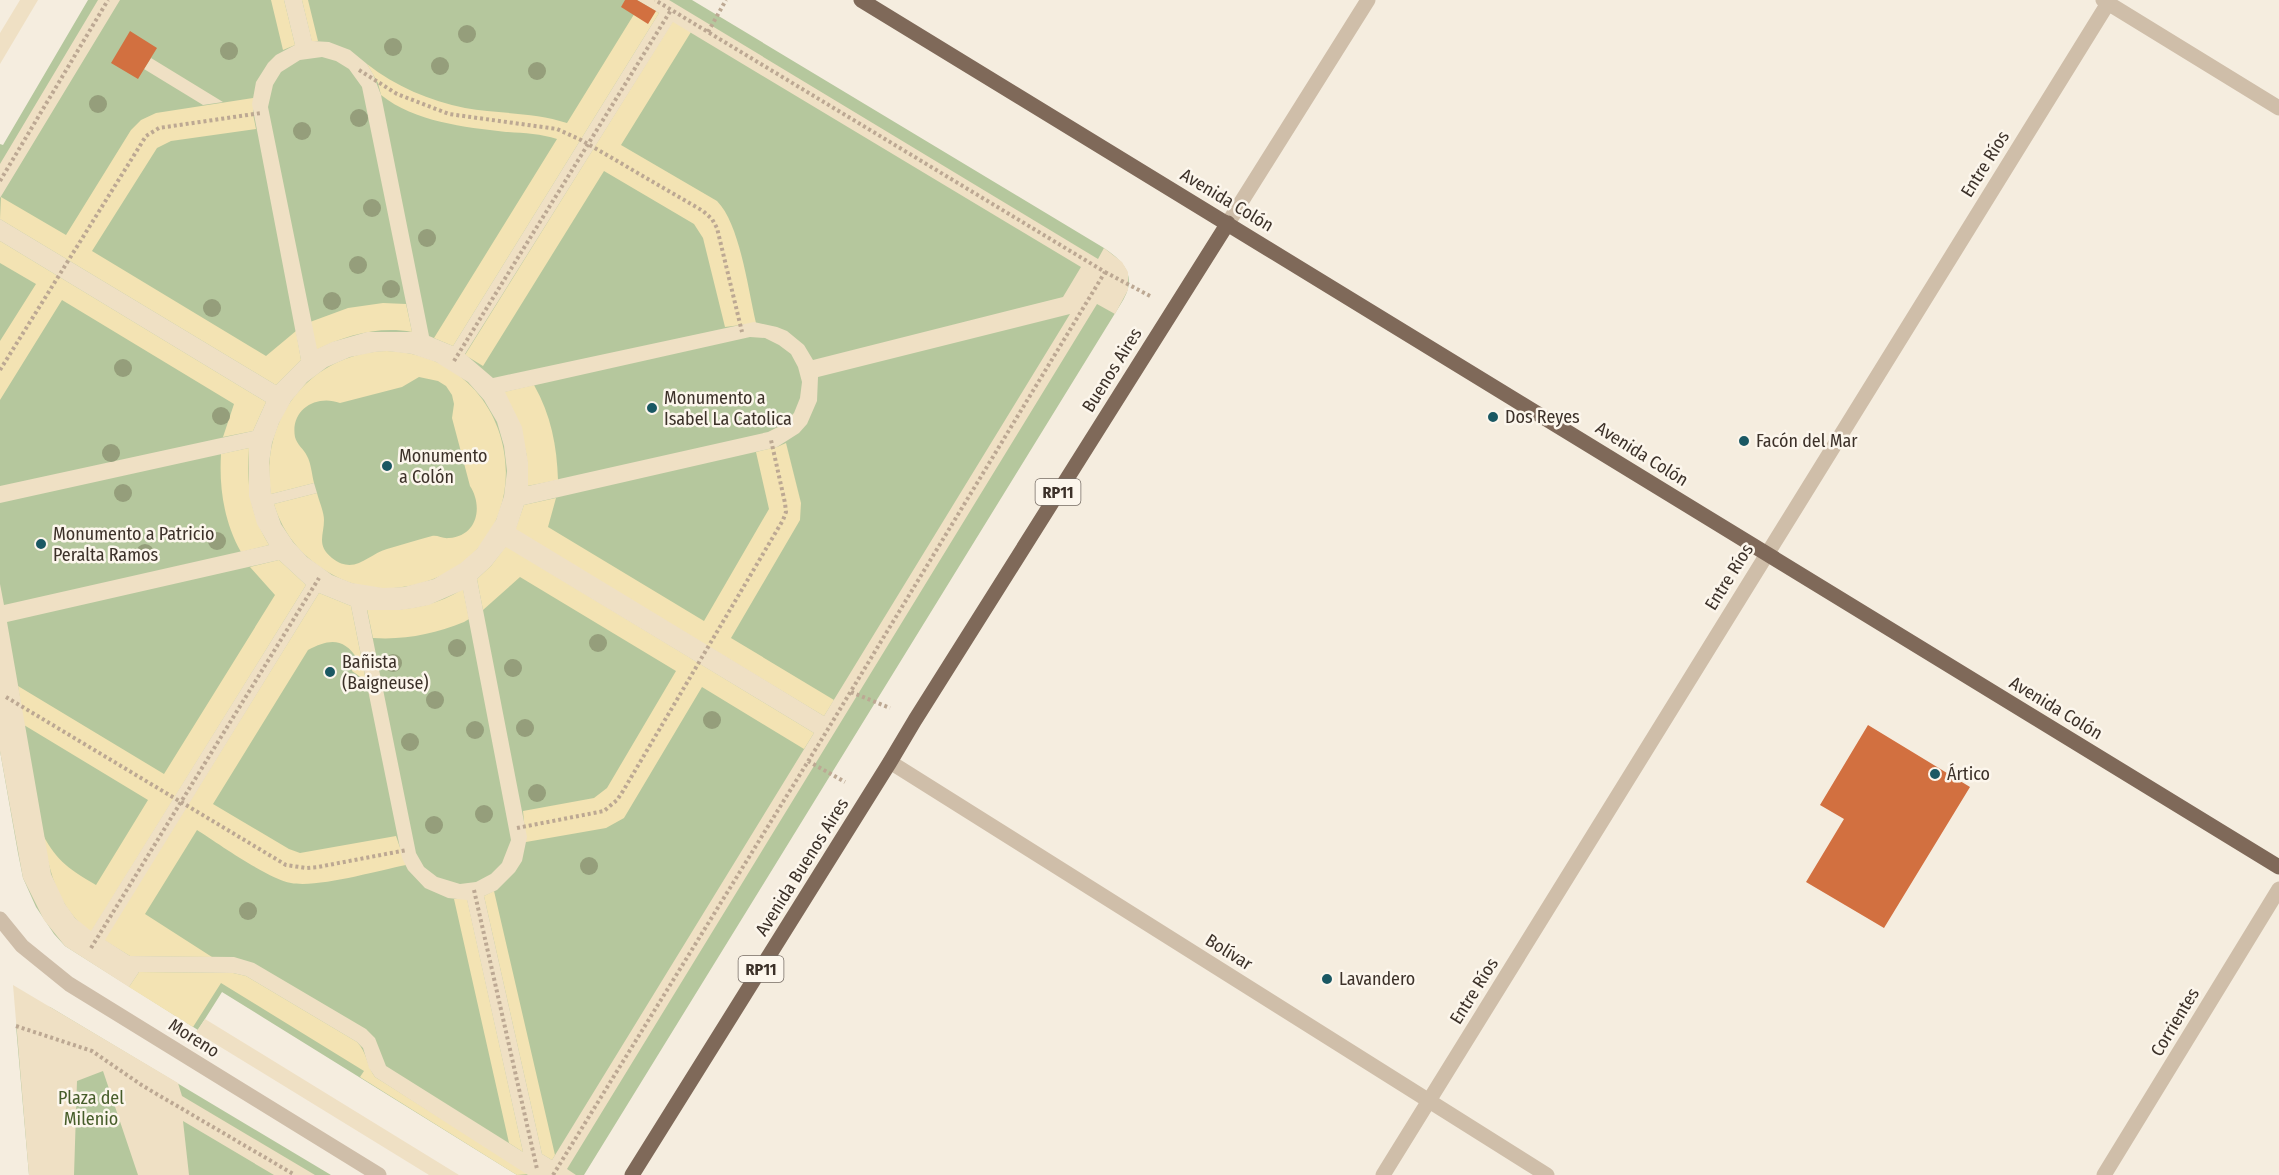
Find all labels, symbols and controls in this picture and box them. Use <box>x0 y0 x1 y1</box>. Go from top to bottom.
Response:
street label: Entre Ríos <box>1956 127 2014 201</box>
street label: Avenida Colón <box>1176 164 1278 236</box>
street label: Buenos Aires <box>1077 323 1147 416</box>
place label: Monumento a Isabel La Catolica <box>664 387 792 430</box>
marker: Monumento a Isabel La Catolica <box>645 401 659 415</box>
place label: Dos Reyes <box>1505 406 1580 428</box>
marker: Dos Reyes <box>1486 410 1500 424</box>
street label: Avenida Colón <box>1592 417 1692 491</box>
place label: Facón del Mar <box>1756 430 1858 452</box>
marker: Facón del Mar <box>1737 434 1751 448</box>
place label: Monumento a Colón <box>399 445 487 488</box>
marker: Monumento a Colón <box>380 459 394 473</box>
road number: RP11 <box>1036 479 1080 505</box>
place label: Monumento a Patricio Peralta Ramos <box>53 523 214 566</box>
marker: Monumento a Patricio Peralta Ramos <box>34 537 48 551</box>
street label: Entre Ríos <box>1700 540 1758 614</box>
place label: Bañista (Baigneuse) <box>342 651 429 694</box>
marker: Bañista (Baigneuse) <box>323 665 337 679</box>
street label: Avenida Colón <box>2005 672 2107 744</box>
place label: Ártico <box>1947 762 1990 785</box>
marker: Ártico <box>1928 767 1942 781</box>
street label: Avenida Buenos Aires <box>751 794 853 940</box>
street label: Bolívar <box>1201 929 1257 975</box>
street label: Entre Ríos <box>1445 954 1503 1028</box>
road number: RP11 <box>738 956 783 982</box>
place label: Lavandero <box>1339 968 1415 990</box>
marker: Lavandero <box>1320 972 1334 986</box>
street label: Corrientes <box>2146 984 2204 1060</box>
street label: Moreno <box>164 1014 224 1062</box>
park label: Plaza del Milenio <box>58 1087 124 1130</box>

